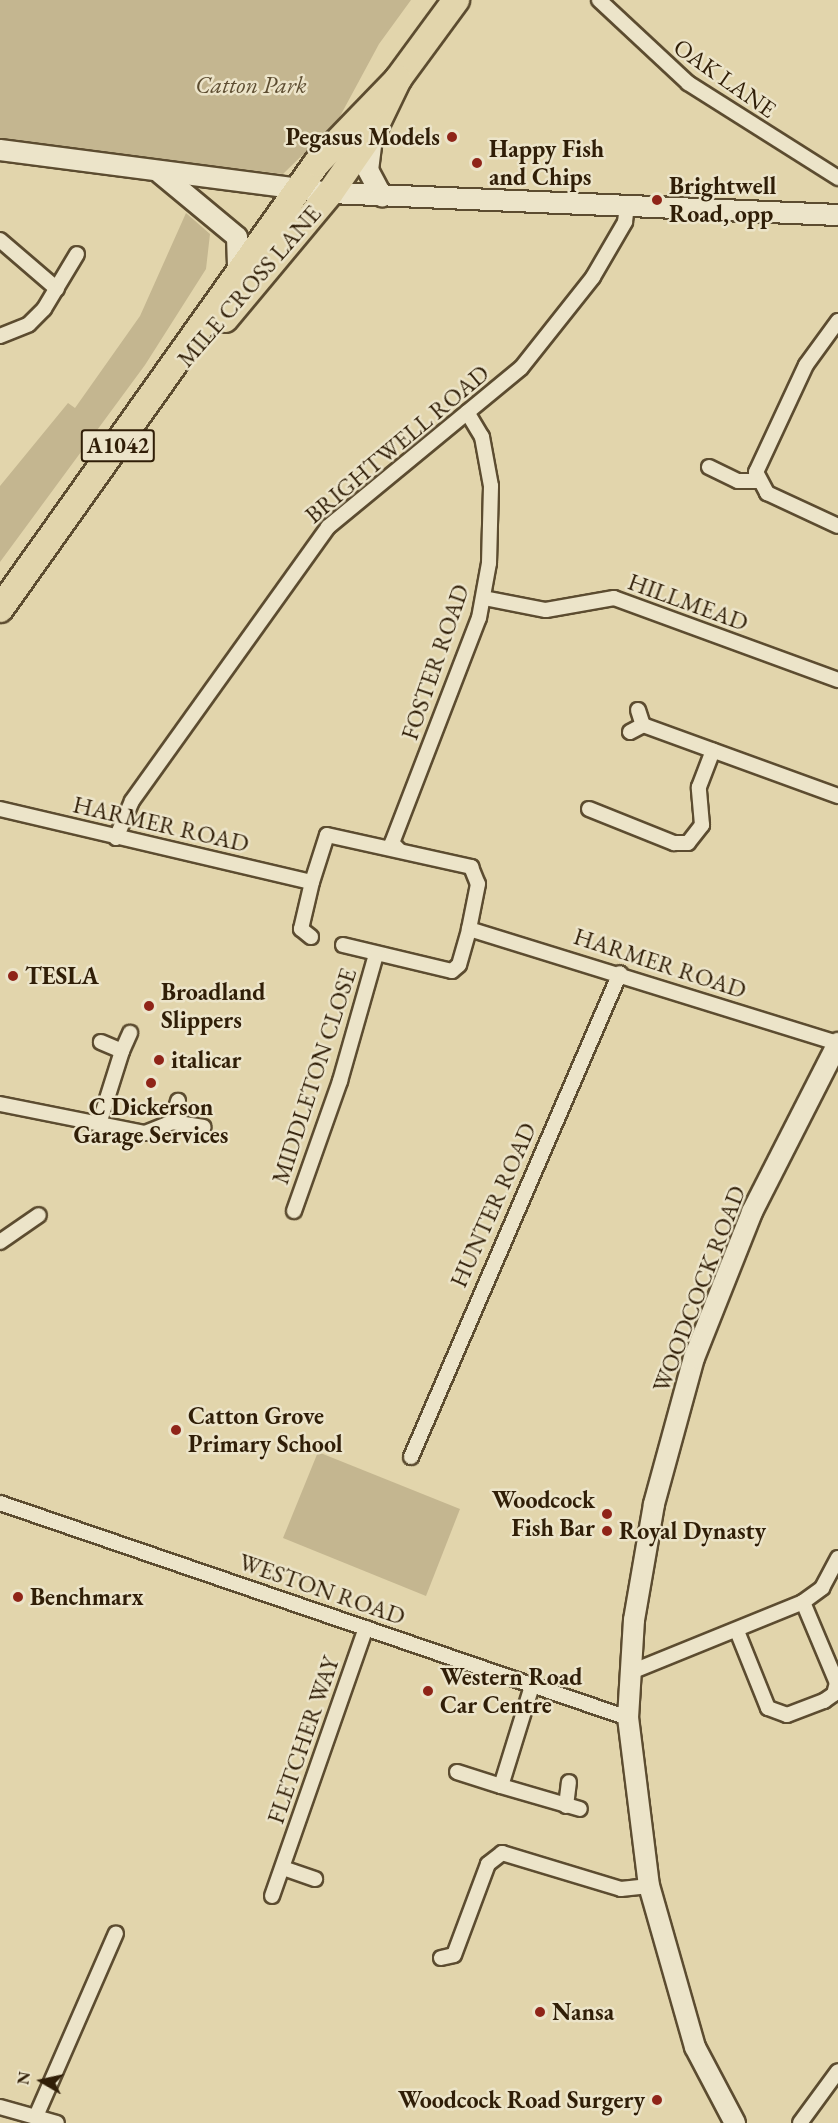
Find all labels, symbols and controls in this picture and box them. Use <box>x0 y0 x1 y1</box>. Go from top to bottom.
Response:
street label: OAK LANE <box>668 32 782 124</box>
park label: Catton Park <box>195 71 307 99</box>
place label: Pegasus Models <box>285 123 440 151</box>
marker: Pegasus Models <box>445 130 459 144</box>
place label: Happy Fish and Chips <box>489 135 604 191</box>
marker: Happy Fish and Chips <box>470 156 484 170</box>
place label: Brightwell Road, opp <box>669 172 776 228</box>
marker: Brightwell Road, opp <box>650 193 664 207</box>
street label: MILE CROSS LANE <box>171 199 327 373</box>
street label: BRIGHTWELL ROAD <box>299 359 495 529</box>
road number: A1042 <box>80 427 156 465</box>
street label: HILLMEAD <box>624 567 752 637</box>
street label: FOSTER ROAD <box>395 580 475 744</box>
street label: HARMER ROAD <box>70 790 252 858</box>
street label: HARMER ROAD <box>570 922 750 1004</box>
place label: TESLA <box>25 962 99 990</box>
street label: MIDDLETON CLOSE <box>265 964 363 1188</box>
marker: TESLA <box>6 969 20 983</box>
place label: Broadland Slippers <box>161 978 266 1034</box>
marker: Broadland Slippers <box>142 999 156 1013</box>
place label: italicar <box>171 1046 241 1074</box>
marker: italicar <box>152 1053 166 1067</box>
marker: C Dickerson Garage Services <box>144 1076 158 1090</box>
place label: C Dickerson Garage Services <box>74 1093 228 1149</box>
street label: HUNTER ROAD <box>444 1118 542 1292</box>
street label: WOODCOCK ROAD <box>646 1182 752 1396</box>
place label: Catton Grove Primary School <box>188 1402 342 1458</box>
marker: Catton Grove Primary School <box>169 1423 183 1437</box>
place label: Woodcock Fish Bar <box>492 1486 595 1542</box>
marker: Woodcock Fish Bar <box>600 1507 614 1521</box>
place label: Royal Dynasty <box>619 1517 766 1545</box>
marker: Royal Dynasty <box>600 1524 614 1538</box>
street label: WESTON ROAD <box>235 1547 409 1631</box>
place label: Benchmarx <box>30 1583 144 1611</box>
marker: Benchmarx <box>11 1590 25 1604</box>
street label: FLETCHER WAY <box>261 1653 345 1827</box>
place label: Western Road Car Centre <box>440 1663 583 1719</box>
marker: Western Road Car Centre <box>421 1684 435 1698</box>
place label: Nansa <box>552 1998 614 2026</box>
marker: Nansa <box>533 2005 547 2019</box>
north arrow <box>12 2051 72 2111</box>
text: N <box>12 2070 35 2086</box>
place label: Woodcock Road Surgery <box>398 2086 645 2114</box>
marker: Woodcock Road Surgery <box>650 2093 664 2107</box>

